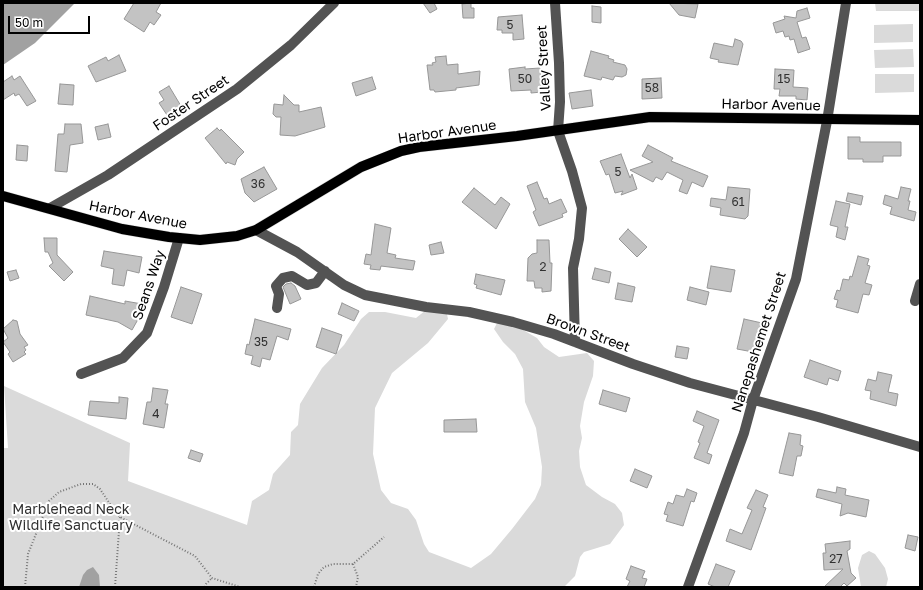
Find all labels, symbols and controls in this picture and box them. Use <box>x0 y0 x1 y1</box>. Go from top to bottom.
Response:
scale bar <box>10 8 92 34</box>
text: 50 m <box>15 15 43 30</box>
house number: 5 <box>507 18 513 32</box>
street label: Valley Street <box>533 25 555 111</box>
street label: Foster Street <box>150 71 232 135</box>
house number: 50 <box>518 72 532 86</box>
house number: 15 <box>778 72 790 86</box>
house number: 58 <box>645 81 659 95</box>
street label: Harbor Avenue <box>721 96 821 114</box>
street label: Harbor Avenue <box>397 117 497 147</box>
house number: 5 <box>615 165 621 179</box>
house number: 36 <box>251 177 265 191</box>
house number: 61 <box>731 195 745 209</box>
street label: Harbor Avenue <box>88 197 188 233</box>
street label: Seans Way <box>129 248 169 322</box>
house number: 2 <box>540 260 546 274</box>
street label: Nanepashemet Street <box>728 270 790 414</box>
street label: Brown Street <box>544 310 632 356</box>
house number: 35 <box>254 335 268 349</box>
house number: 4 <box>152 407 160 421</box>
park label: Marblehead Neck Wildlife Sanctuary <box>9 502 133 534</box>
house number: 27 <box>829 552 843 566</box>

